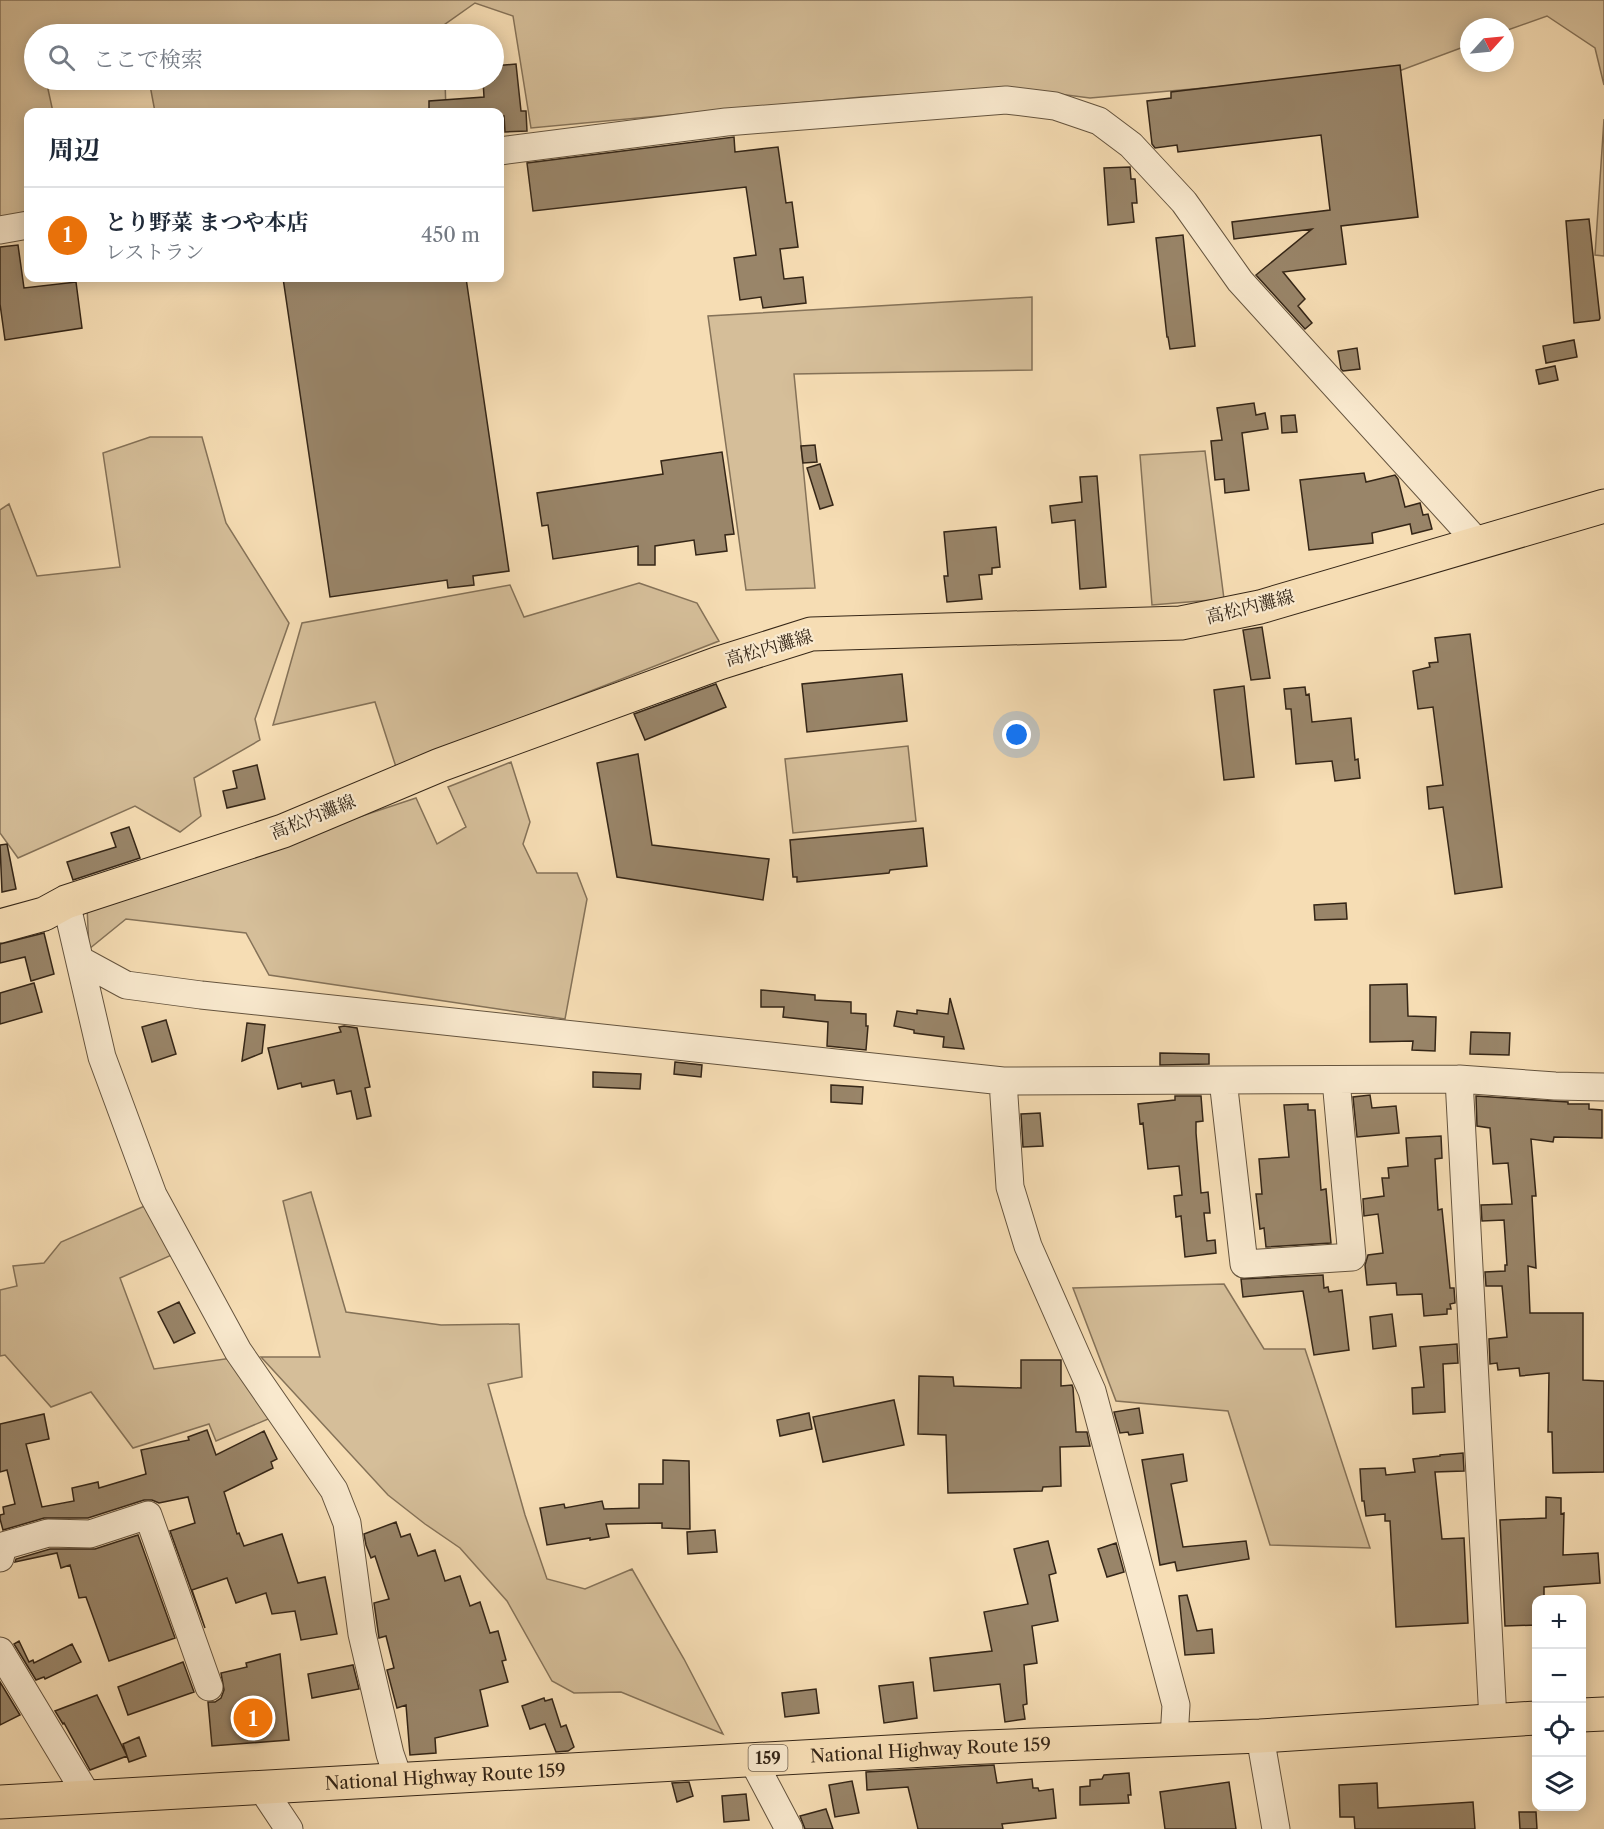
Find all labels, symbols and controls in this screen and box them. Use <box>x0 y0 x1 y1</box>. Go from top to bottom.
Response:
north arrow <box>1460 18 1514 72</box>
search box <box>24 24 504 90</box>
icon: search <box>45 41 78 74</box>
text: ここで検索 <box>93 46 203 73</box>
text: 周辺 <box>48 134 100 166</box>
text: とり野菜 まつや本店 <box>105 209 309 236</box>
text: 1 <box>63 223 72 247</box>
text: 450 m <box>421 223 480 247</box>
text: レストラン <box>105 240 204 264</box>
street label: 高松内灘線 <box>1204 585 1296 629</box>
street label: 高松内灘線 <box>723 625 815 671</box>
your location <box>1002 720 1031 749</box>
street label: 高松内灘線 <box>267 790 359 844</box>
map controls <box>1532 1595 1586 1811</box>
button: + <box>1532 1595 1586 1649</box>
button: − <box>1532 1649 1586 1703</box>
pin: 1 <box>234 1696 272 1740</box>
button: locate <box>1532 1703 1586 1757</box>
street label: National Highway Route 159 <box>810 1733 1051 1767</box>
road number: 159 <box>748 1745 788 1771</box>
button: layers <box>1532 1757 1586 1811</box>
street label: National Highway Route 159 <box>324 1759 566 1795</box>

